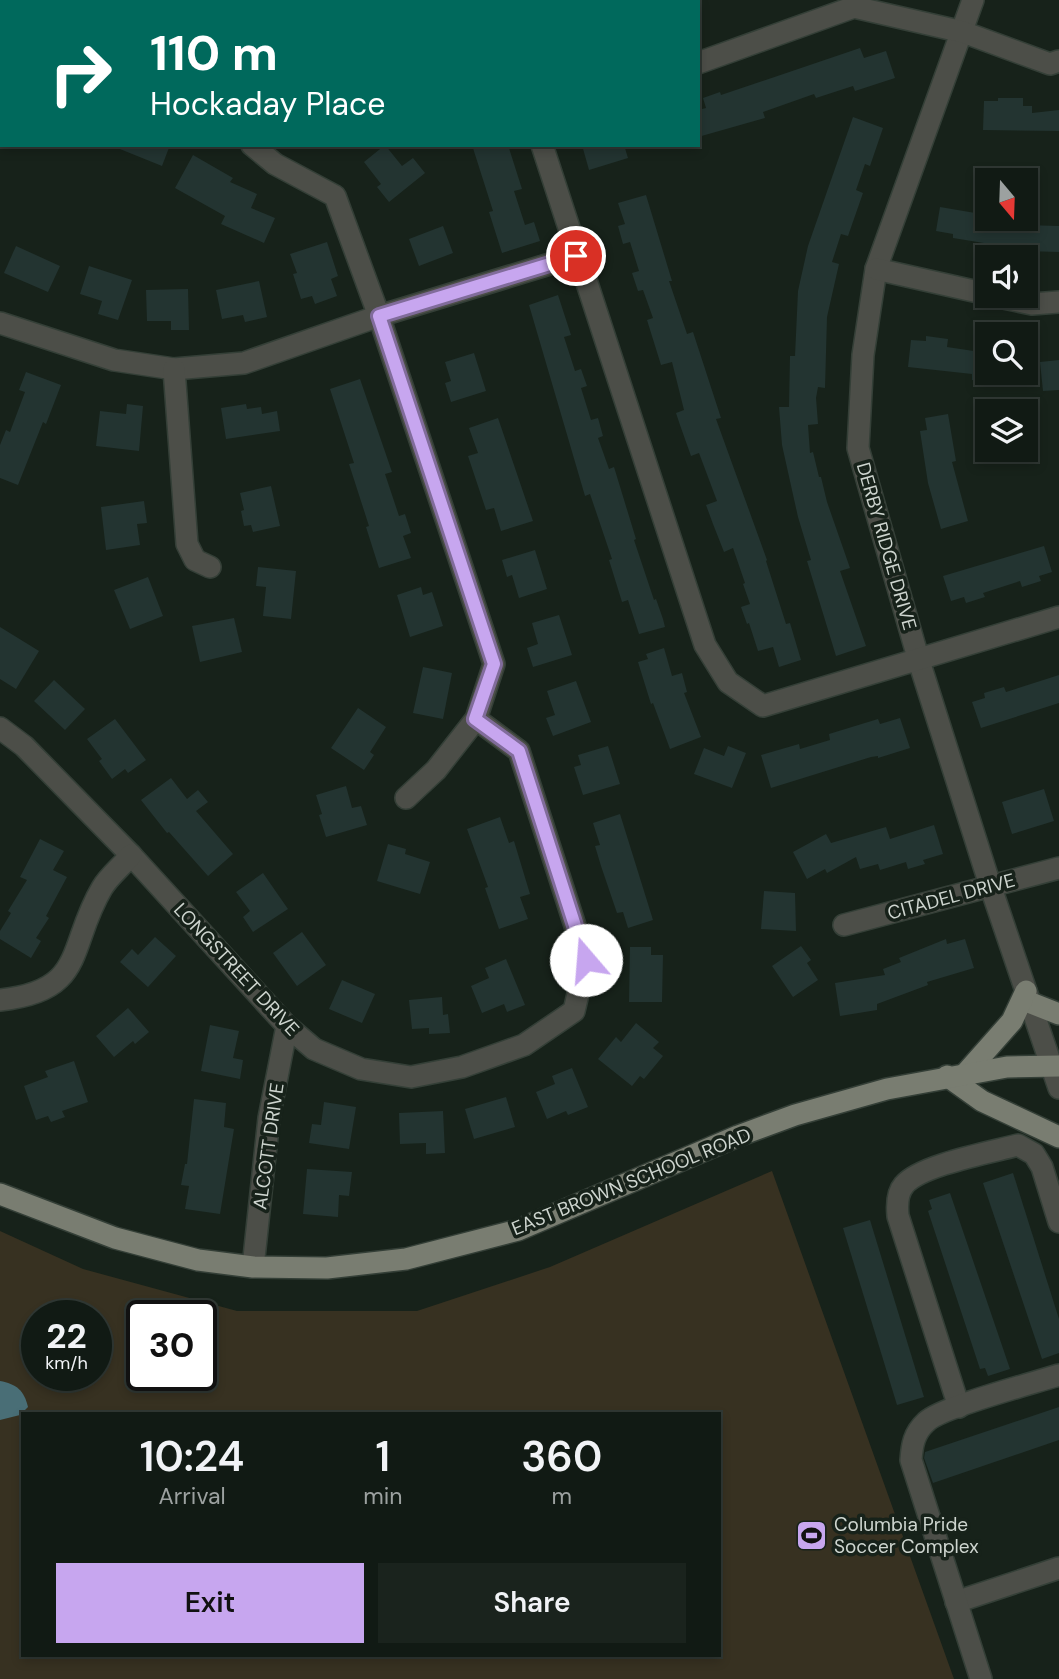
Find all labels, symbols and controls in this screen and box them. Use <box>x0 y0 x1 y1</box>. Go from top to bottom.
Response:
text: 110 m <box>150 21 278 85</box>
icon: right <box>35 28 126 119</box>
text: Hockaday Place <box>150 83 385 125</box>
north arrow <box>975 168 1038 231</box>
map controls <box>975 168 1038 462</box>
pin <box>546 226 606 286</box>
icon: arrive <box>557 237 595 275</box>
button: sound <box>975 245 1038 308</box>
button: search <box>975 322 1038 385</box>
button: layers <box>975 399 1038 462</box>
street label: DERBY RIDGE DRIVE <box>851 459 922 633</box>
street label: CITADEL DRIVE <box>885 867 1018 926</box>
street label: LONGSTREET DRIVE <box>168 898 305 1041</box>
position arrow <box>549 923 623 997</box>
street label: ALCOTT DRIVE <box>247 1081 290 1211</box>
street label: EAST BROWN SCHOOL ROAD <box>508 1122 755 1241</box>
speed limit sign: 30 <box>126 1300 217 1391</box>
text: 22 <box>46 1313 87 1359</box>
text: km/h <box>45 1351 88 1375</box>
text: 10:24 <box>140 1429 244 1484</box>
text: 1 <box>375 1429 390 1484</box>
text: 360 <box>521 1429 602 1484</box>
text: Arrival <box>159 1481 226 1511</box>
text: min <box>363 1481 402 1511</box>
text: m <box>551 1481 572 1511</box>
place label: Columbia Pride Soccer Complex <box>834 1512 979 1559</box>
sports icon: Columbia Pride Soccer Complex <box>794 1518 828 1552</box>
button: Exit <box>56 1563 364 1643</box>
button: Share <box>378 1563 686 1643</box>

